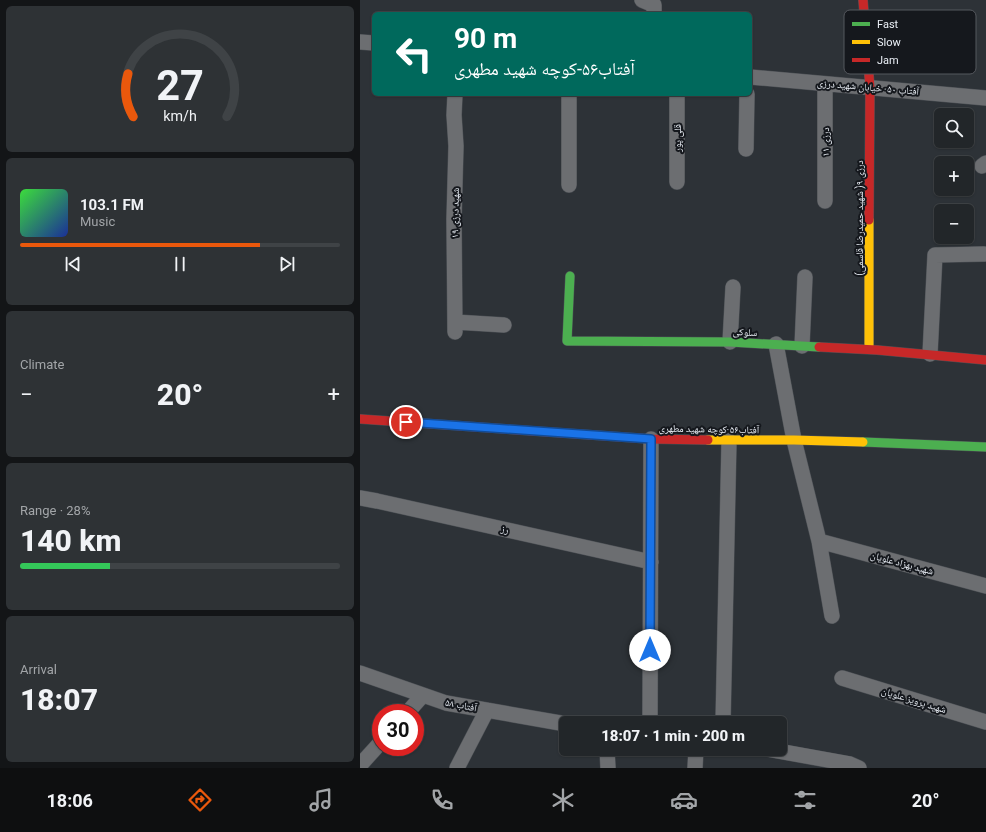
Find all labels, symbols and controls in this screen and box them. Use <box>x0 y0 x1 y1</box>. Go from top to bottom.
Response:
legend <box>844 10 976 74</box>
text: Fast <box>877 18 899 31</box>
text: 90 m <box>454 22 517 55</box>
icon: left <box>388 28 440 80</box>
text: Slow <box>877 36 901 49</box>
text: Jam <box>877 54 899 67</box>
text: آفتاب۵۶-كوچه شهيد مطهری <box>454 58 635 79</box>
text: 27 <box>156 61 204 110</box>
street label: آفتاب ۵۰- خیابان شهید درزی <box>816 77 920 98</box>
text: km/h <box>163 108 197 124</box>
map controls <box>934 108 974 244</box>
button: search <box>934 108 974 148</box>
street label: قلی پور <box>672 124 684 153</box>
street label: درزی ۱۱ <box>820 127 832 157</box>
button: + <box>934 156 974 196</box>
street label: درزی ۹( شهید حمیدرضا قاسمی) <box>854 160 866 276</box>
street label: شهید درزی ۱۹ <box>449 187 462 238</box>
text: 103.1 FM <box>80 196 144 214</box>
button: − <box>934 204 974 244</box>
text: Music <box>80 214 115 229</box>
icon: previous <box>62 253 84 275</box>
icon: pause <box>169 253 191 275</box>
icon: next <box>276 253 298 275</box>
street label: سلوکی <box>732 326 758 339</box>
text: Climate <box>20 357 64 372</box>
text: 20° <box>157 377 203 412</box>
text: − <box>20 382 33 407</box>
text: + <box>328 382 340 407</box>
pin <box>389 405 423 439</box>
icon: arrive <box>395 411 417 433</box>
street label: آفتاب۵۶-كوچه شهيد مطهری <box>659 423 760 436</box>
text: Range · 28% <box>20 503 90 518</box>
text: 140 km <box>20 523 122 558</box>
street label: رز <box>499 523 510 535</box>
street label: شهید بهزاد علویان <box>869 549 935 578</box>
position arrow <box>629 629 671 671</box>
text: Arrival <box>20 662 57 677</box>
text: 18:07 <box>20 682 98 717</box>
street label: شهید پرویز علویان <box>880 685 948 716</box>
street label: آفتاب ۵۸ <box>444 697 478 714</box>
speed limit sign: 30 <box>372 704 424 756</box>
text: 18:07 · 1 min · 200 m <box>601 727 745 745</box>
icon: directions <box>186 786 214 814</box>
icon: music <box>307 786 335 814</box>
icon: phone <box>428 786 456 814</box>
icon: climate <box>549 786 577 814</box>
icon: car <box>670 786 698 814</box>
icon: filters <box>791 786 819 814</box>
text: 18:06 <box>46 790 93 811</box>
text: 20° <box>912 790 939 811</box>

